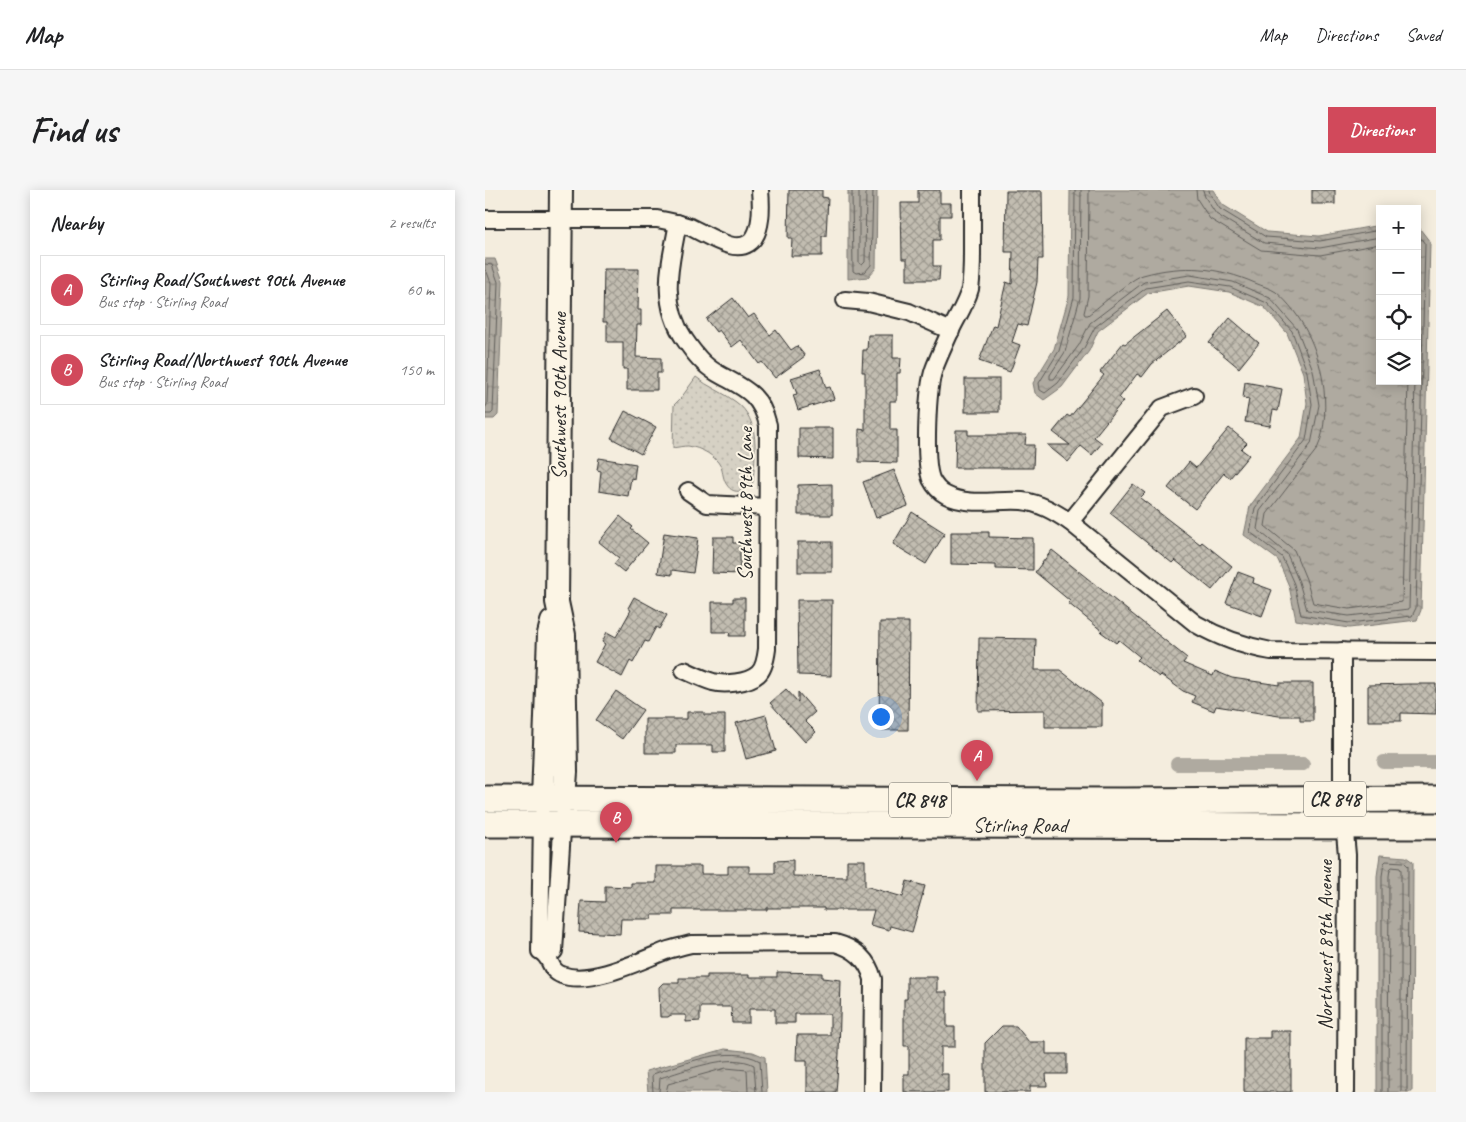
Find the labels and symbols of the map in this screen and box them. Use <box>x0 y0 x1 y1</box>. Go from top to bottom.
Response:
street label: Southwest 90th Avenue <box>546 311 572 480</box>
street label: Southwest 89th Lane <box>732 426 758 581</box>
your location <box>868 704 894 730</box>
pin: A <box>961 740 993 781</box>
road number: CR 848 <box>889 782 951 818</box>
road number: CR 848 <box>1304 782 1366 816</box>
pin: B <box>600 802 632 843</box>
street label: Stirling Road <box>973 812 1070 838</box>
street label: Northwest 89th Avenue <box>1312 859 1338 1030</box>

